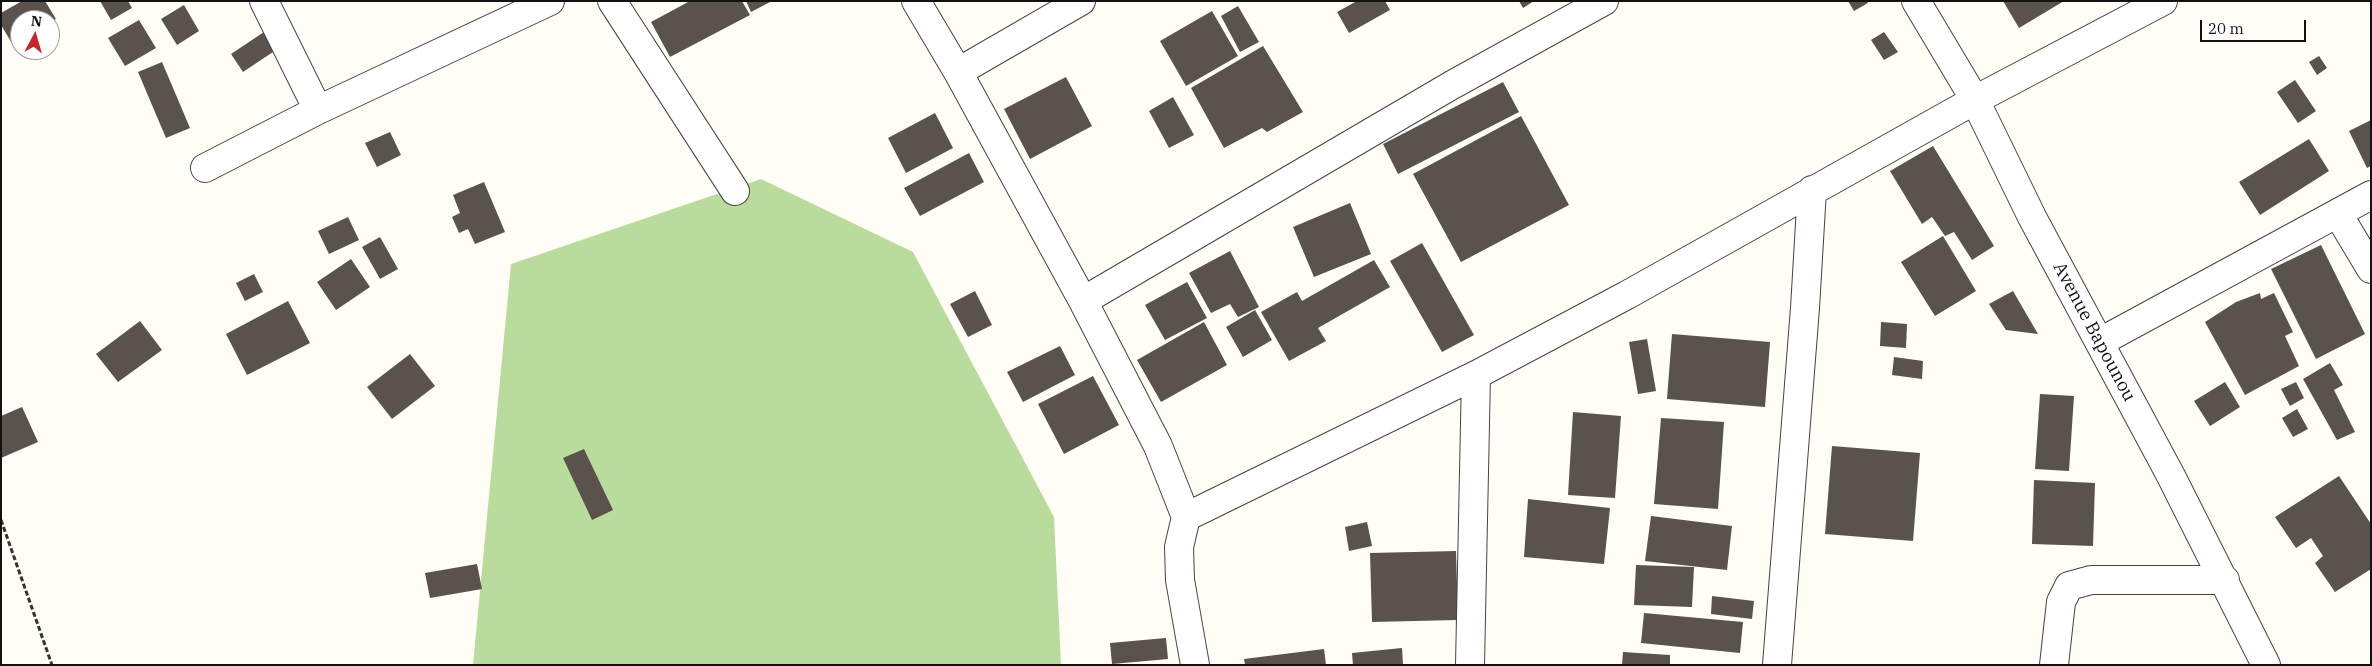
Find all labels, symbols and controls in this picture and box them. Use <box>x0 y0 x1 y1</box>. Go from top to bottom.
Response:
north arrow <box>10 10 60 60</box>
scale bar <box>2202 10 2308 42</box>
text: N <box>30 12 43 31</box>
text: 20 m <box>2208 19 2244 38</box>
street label: Avenue Bapounou <box>2048 259 2140 405</box>

